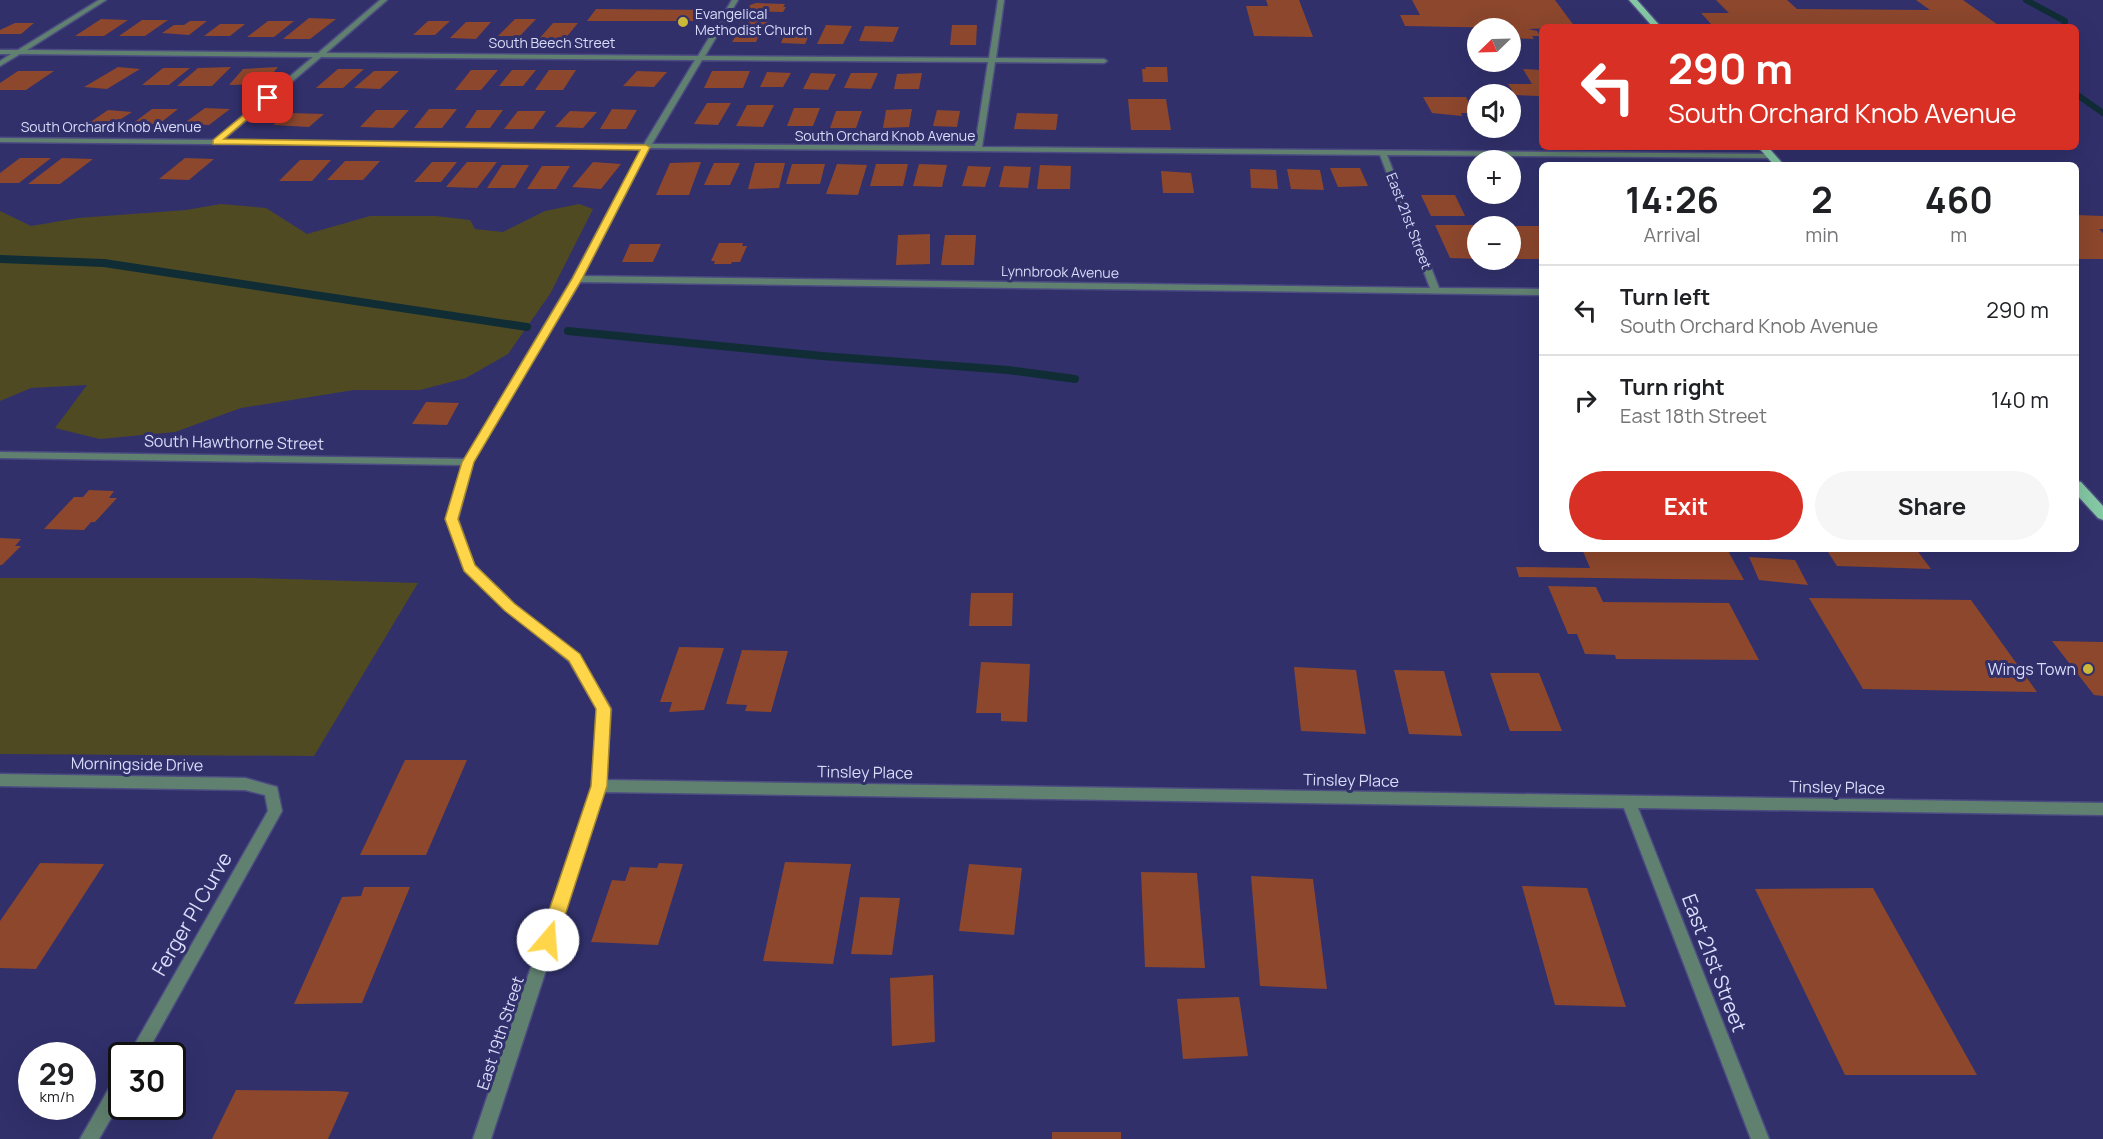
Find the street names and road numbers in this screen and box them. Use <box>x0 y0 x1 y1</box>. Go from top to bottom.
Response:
street label: South Beech Street <box>489 33 616 52</box>
street label: South Orchard Knob Avenue <box>21 117 201 136</box>
street label: South Orchard Knob Avenue <box>795 126 975 145</box>
street label: East 21st Street <box>1382 170 1437 272</box>
street label: Lynnbrook Avenue <box>1001 261 1119 282</box>
street label: South Hawthorne Street <box>144 429 324 455</box>
street label: Morningside Drive <box>71 752 203 776</box>
street label: Tinsley Place <box>817 760 913 784</box>
street label: Tinsley Place <box>1303 768 1399 792</box>
street label: Tinsley Place <box>1789 775 1885 799</box>
street label: Ferger Pl Curve <box>145 847 238 981</box>
street label: East 21st Street <box>1676 890 1753 1036</box>
street label: East 19th Street <box>471 973 529 1093</box>

